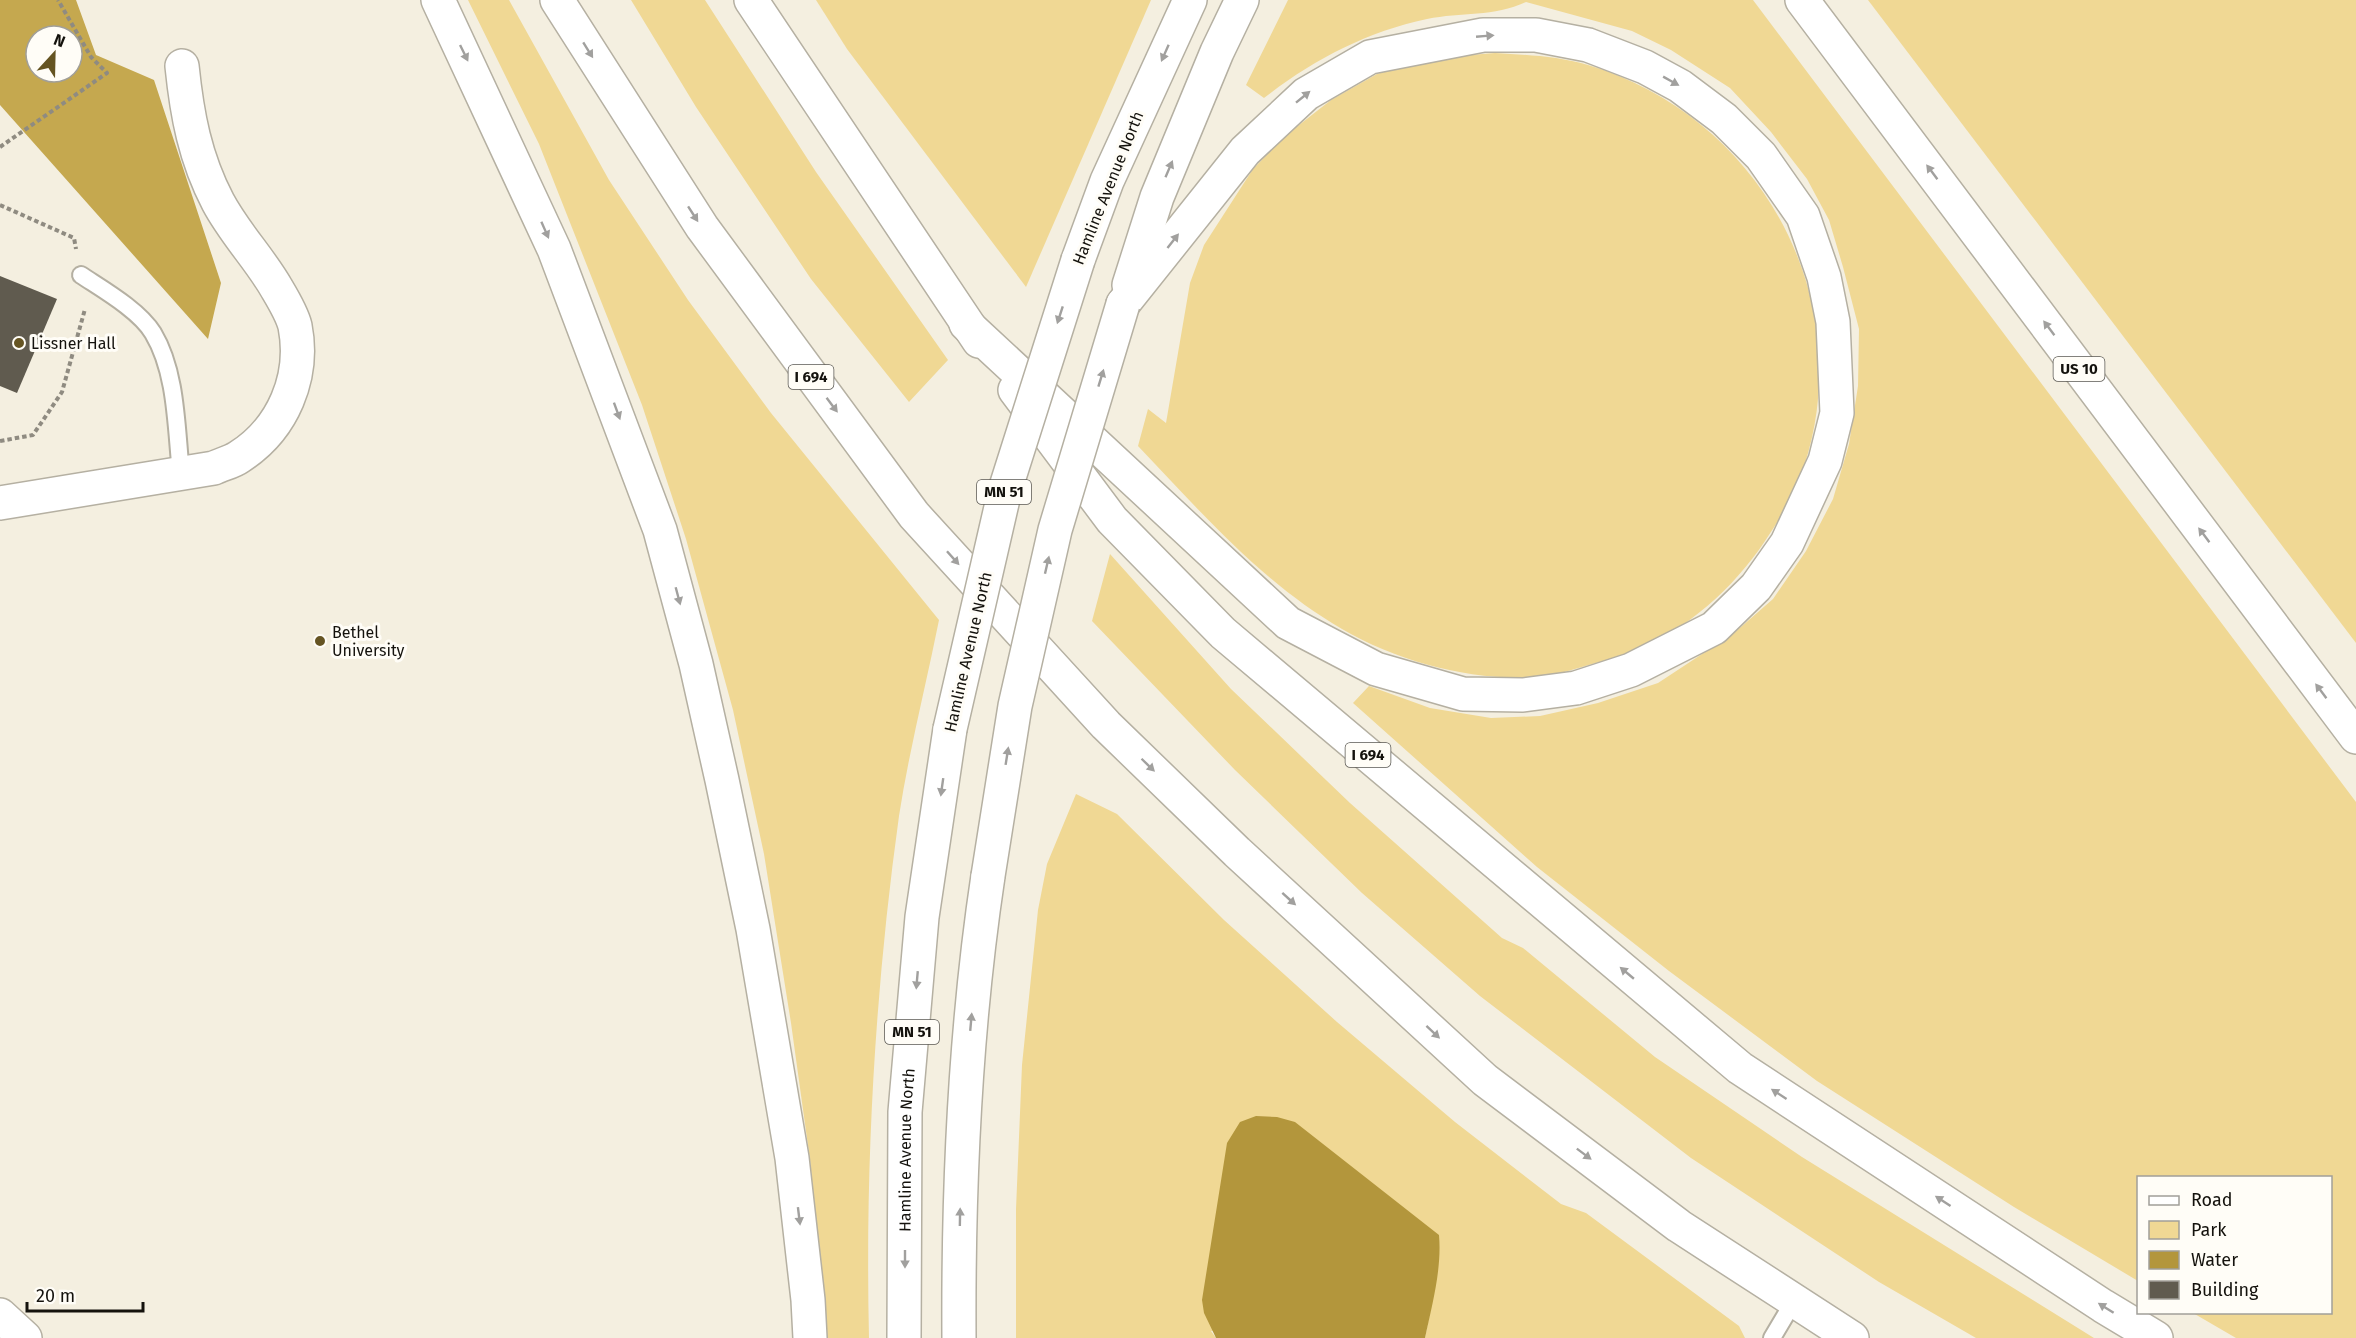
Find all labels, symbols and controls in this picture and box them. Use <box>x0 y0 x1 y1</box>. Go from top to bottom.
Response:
north arrow <box>24 24 84 84</box>
text: N <box>51 30 68 51</box>
one-way arrow <box>1475 31 1494 41</box>
one-way arrow <box>582 42 593 58</box>
one-way arrow <box>459 44 468 61</box>
one-way arrow <box>1160 44 1169 61</box>
one-way arrow <box>1663 76 1680 86</box>
one-way arrow <box>1295 91 1311 104</box>
street label: Hamline Avenue North <box>1069 109 1147 267</box>
one-way arrow <box>1164 159 1174 177</box>
one-way arrow <box>1926 165 1938 181</box>
one-way arrow <box>687 205 699 221</box>
one-way arrow <box>541 221 550 238</box>
one-way arrow <box>1166 234 1178 249</box>
one-way arrow <box>1055 306 1064 324</box>
one-way arrow <box>2043 321 2055 337</box>
place label: Lissner Hall <box>31 334 116 353</box>
marker: Lissner Hall <box>12 336 26 350</box>
road number: US 10 <box>2054 357 2104 381</box>
road number: I 694 <box>788 365 834 389</box>
one-way arrow <box>1097 368 1106 386</box>
one-way arrow <box>826 398 838 413</box>
one-way arrow <box>612 402 622 420</box>
road number: MN 51 <box>977 480 1031 504</box>
one-way arrow <box>2198 527 2210 542</box>
one-way arrow <box>946 550 959 565</box>
one-way arrow <box>1043 555 1052 574</box>
street label: Hamline Avenue North <box>940 570 996 734</box>
one-way arrow <box>673 587 683 605</box>
place label: Bethel University <box>332 623 405 660</box>
marker: Bethel University <box>313 634 327 648</box>
one-way arrow <box>2315 683 2327 699</box>
road number: I 694 <box>1346 743 1390 767</box>
one-way arrow <box>1003 746 1012 765</box>
one-way arrow <box>1140 758 1154 772</box>
one-way arrow <box>937 778 946 797</box>
one-way arrow <box>1282 892 1296 906</box>
one-way arrow <box>1620 967 1635 980</box>
one-way arrow <box>912 971 921 990</box>
one-way arrow <box>966 1012 975 1031</box>
road number: MN 51 <box>885 1020 939 1044</box>
one-way arrow <box>1426 1024 1440 1038</box>
street label: Hamline Avenue North <box>895 1067 918 1232</box>
one-way arrow <box>1772 1088 1788 1100</box>
one-way arrow <box>1576 1148 1592 1161</box>
legend <box>2137 1176 2332 1314</box>
text: Road <box>2191 1189 2233 1211</box>
one-way arrow <box>1935 1195 1951 1207</box>
one-way arrow <box>794 1206 803 1225</box>
one-way arrow <box>955 1207 965 1226</box>
text: Park <box>2191 1219 2227 1241</box>
one-way arrow <box>900 1249 910 1268</box>
text: Water <box>2191 1249 2238 1271</box>
scale bar <box>27 1275 142 1313</box>
text: Building <box>2191 1279 2259 1301</box>
text: 20 m <box>36 1285 75 1307</box>
one-way arrow <box>2098 1302 2114 1313</box>

